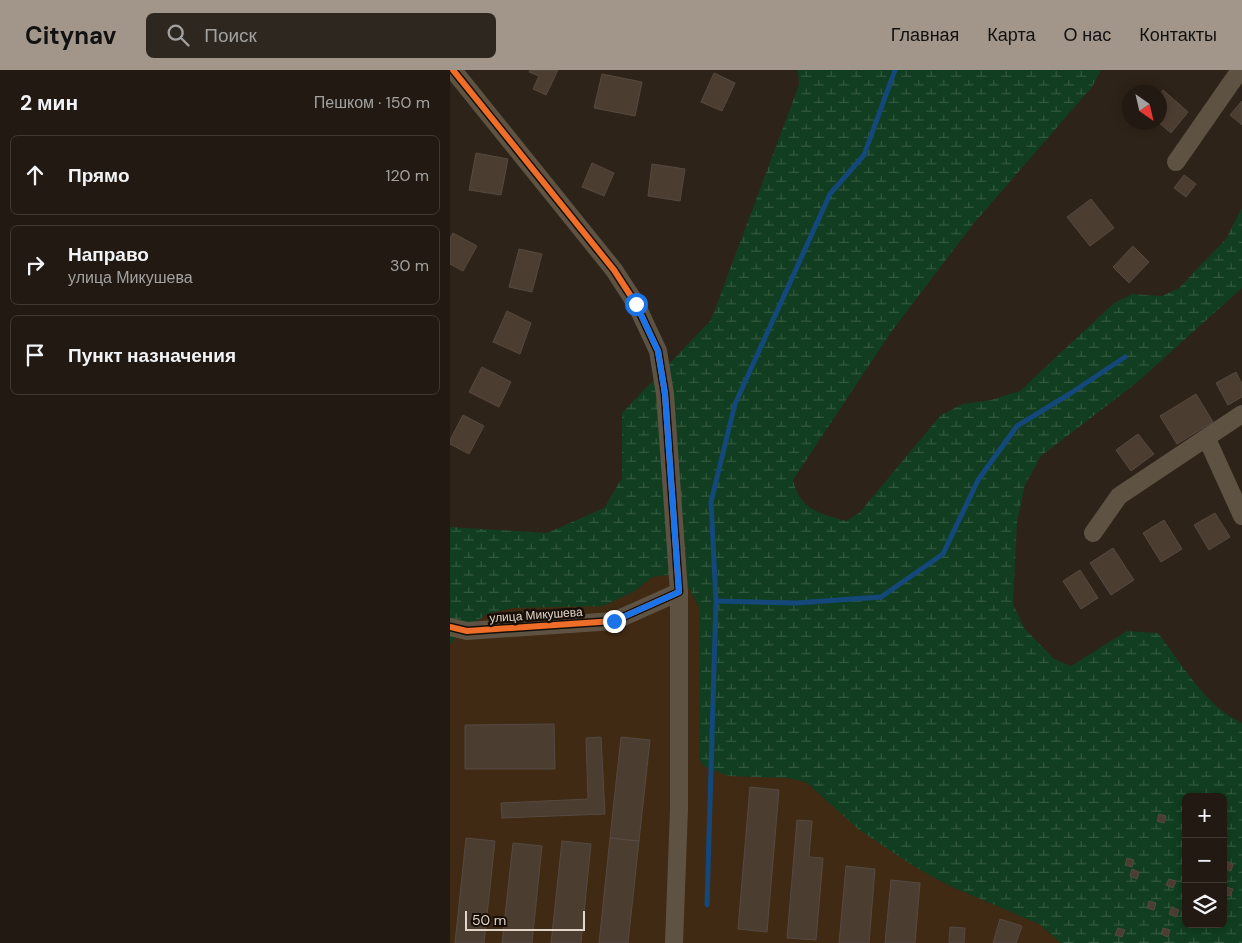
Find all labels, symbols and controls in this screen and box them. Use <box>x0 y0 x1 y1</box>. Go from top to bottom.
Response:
search box <box>146 13 496 58</box>
text: Citynav <box>25 20 116 51</box>
icon: search <box>164 21 192 49</box>
text: Поиск <box>204 23 257 48</box>
text: Главная <box>891 23 959 47</box>
text: Карта <box>987 23 1036 47</box>
text: О нас <box>1064 23 1111 47</box>
text: Контакты <box>1139 23 1217 47</box>
north arrow <box>1122 85 1167 130</box>
text: 2 мин <box>20 89 78 117</box>
text: Пешком · 150 m <box>314 92 430 113</box>
icon: ahead <box>21 161 49 189</box>
text: Прямо <box>68 163 130 188</box>
text: 120 m <box>385 165 429 186</box>
text: Направо <box>68 242 149 267</box>
icon: right <box>21 251 49 279</box>
text: 30 m <box>390 255 429 276</box>
text: улица Микушева <box>68 267 193 288</box>
route start <box>625 293 648 316</box>
icon: arrive <box>21 341 49 369</box>
text: Пункт назначения <box>68 343 236 368</box>
street label: улица Микушева <box>489 604 584 626</box>
route end <box>603 610 626 633</box>
map controls <box>1182 793 1227 928</box>
button: + <box>1182 793 1227 838</box>
button: − <box>1182 838 1227 883</box>
button: layers <box>1182 883 1227 928</box>
scale bar <box>465 908 585 931</box>
text: 50 m <box>472 911 506 929</box>

